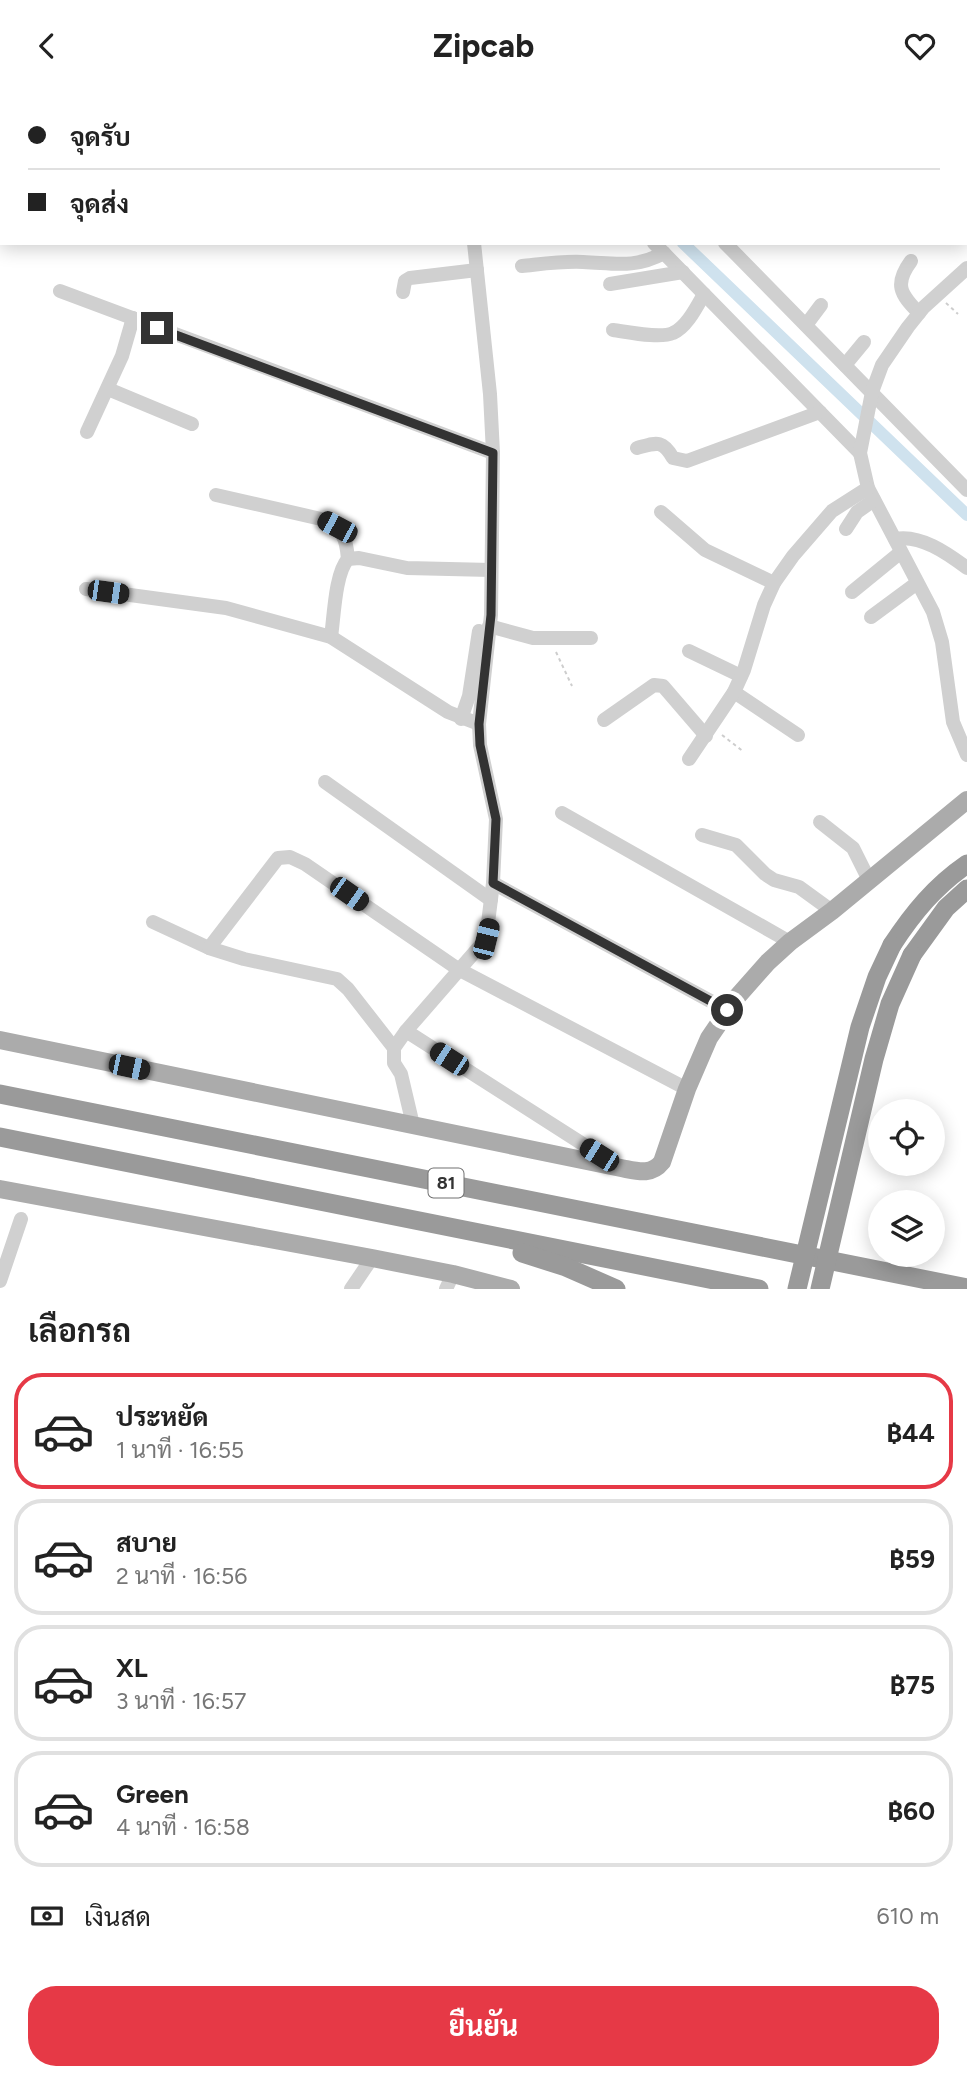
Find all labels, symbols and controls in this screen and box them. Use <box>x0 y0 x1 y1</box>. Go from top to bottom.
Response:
icon: back <box>28 27 66 65</box>
text: Zipcab <box>433 27 534 65</box>
icon: heart <box>901 27 939 65</box>
text: จุดรับ <box>70 121 131 153</box>
text: จุดส่ง <box>70 188 129 220</box>
route end <box>141 312 173 344</box>
car <box>314 508 361 546</box>
car <box>86 579 131 605</box>
car <box>326 873 373 915</box>
car <box>471 916 502 962</box>
route start <box>711 994 743 1026</box>
car <box>426 1039 473 1079</box>
car <box>107 1052 152 1082</box>
map controls <box>868 1099 945 1267</box>
button: locate <box>868 1099 945 1176</box>
car <box>576 1135 623 1175</box>
road number: 81 <box>428 1169 464 1197</box>
button: layers <box>868 1190 945 1267</box>
text: เลือกรถ <box>28 1312 131 1350</box>
icon: car <box>32 1400 95 1463</box>
text: ประหยัด <box>116 1401 209 1433</box>
text: ฿44 <box>886 1417 935 1449</box>
text: 1 นาที · 16:55 <box>116 1436 244 1464</box>
icon: car <box>32 1526 95 1589</box>
text: สบาย <box>116 1527 177 1559</box>
text: ฿59 <box>889 1543 935 1575</box>
text: 2 นาที · 16:56 <box>116 1562 247 1590</box>
icon: car <box>32 1652 95 1715</box>
text: XL <box>116 1652 148 1684</box>
text: ฿75 <box>890 1669 935 1701</box>
text: 3 นาที · 16:57 <box>116 1687 246 1715</box>
icon: car <box>32 1778 95 1841</box>
text: Green <box>116 1778 189 1810</box>
text: ฿60 <box>887 1795 935 1827</box>
text: 4 นาที · 16:58 <box>116 1813 250 1841</box>
icon: cash <box>28 1897 66 1935</box>
text: เงินสด <box>84 1901 151 1933</box>
text: 610 m <box>876 1902 939 1930</box>
button: ยืนยัน <box>28 1986 939 2066</box>

